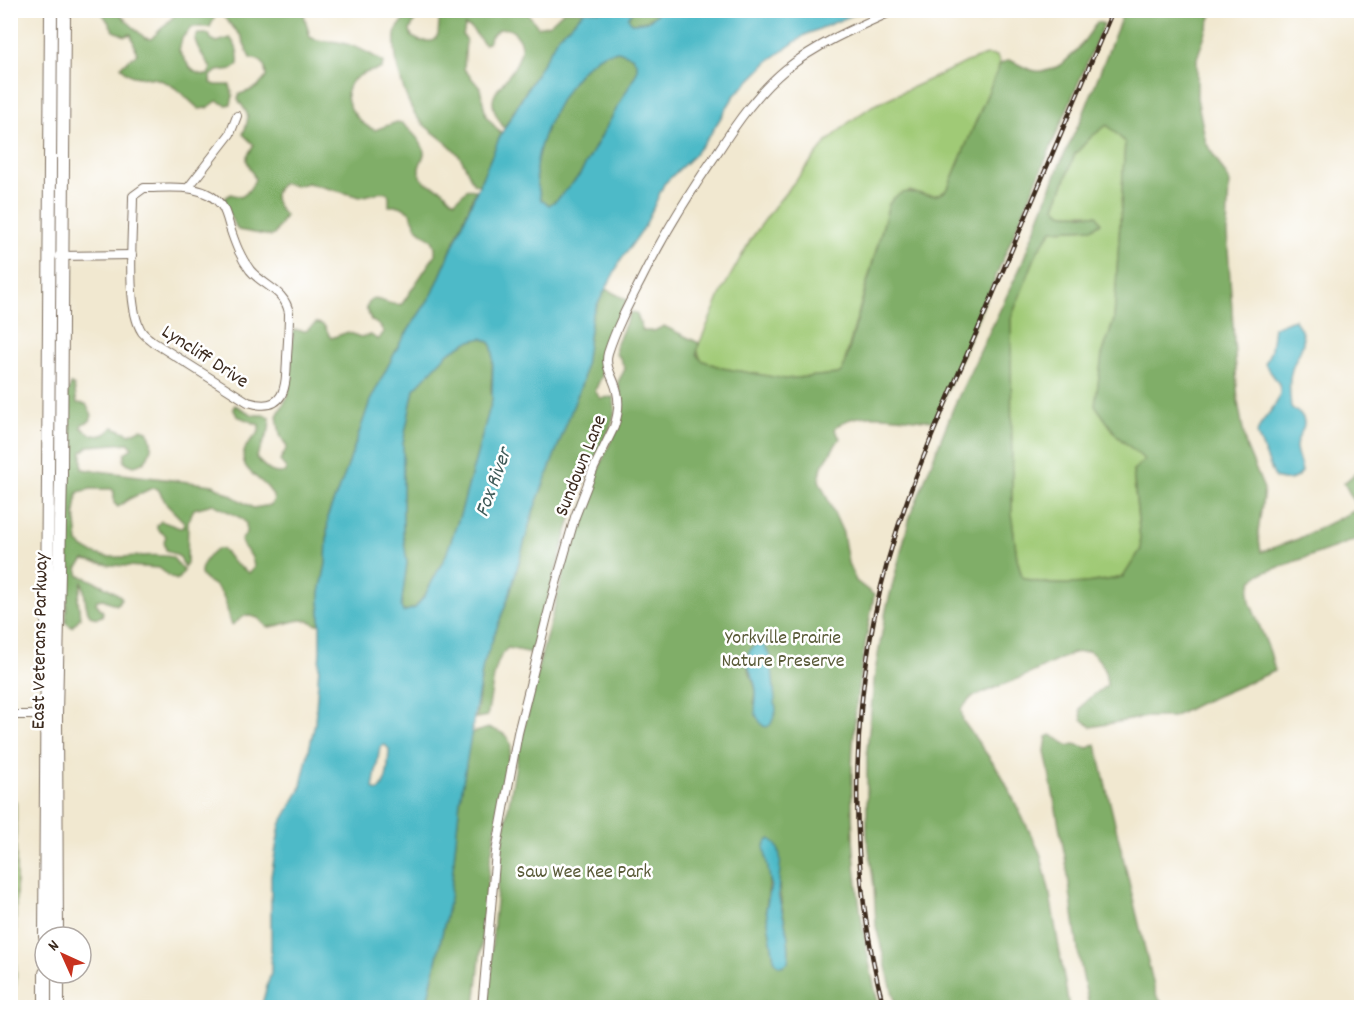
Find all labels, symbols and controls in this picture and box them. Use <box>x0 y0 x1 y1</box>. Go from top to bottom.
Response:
street label: Lyncliff Drive <box>155 319 254 396</box>
street label: Sundown Lane <box>549 411 615 521</box>
water label: Fox River <box>469 442 522 522</box>
street label: East Veterans Parkway <box>25 551 57 730</box>
park label: Yorkville Prairie Nature Preserve <box>721 625 845 676</box>
park label: Saw Wee Kee Park <box>517 859 651 887</box>
north arrow <box>33 925 93 985</box>
text: N <box>43 935 65 957</box>

